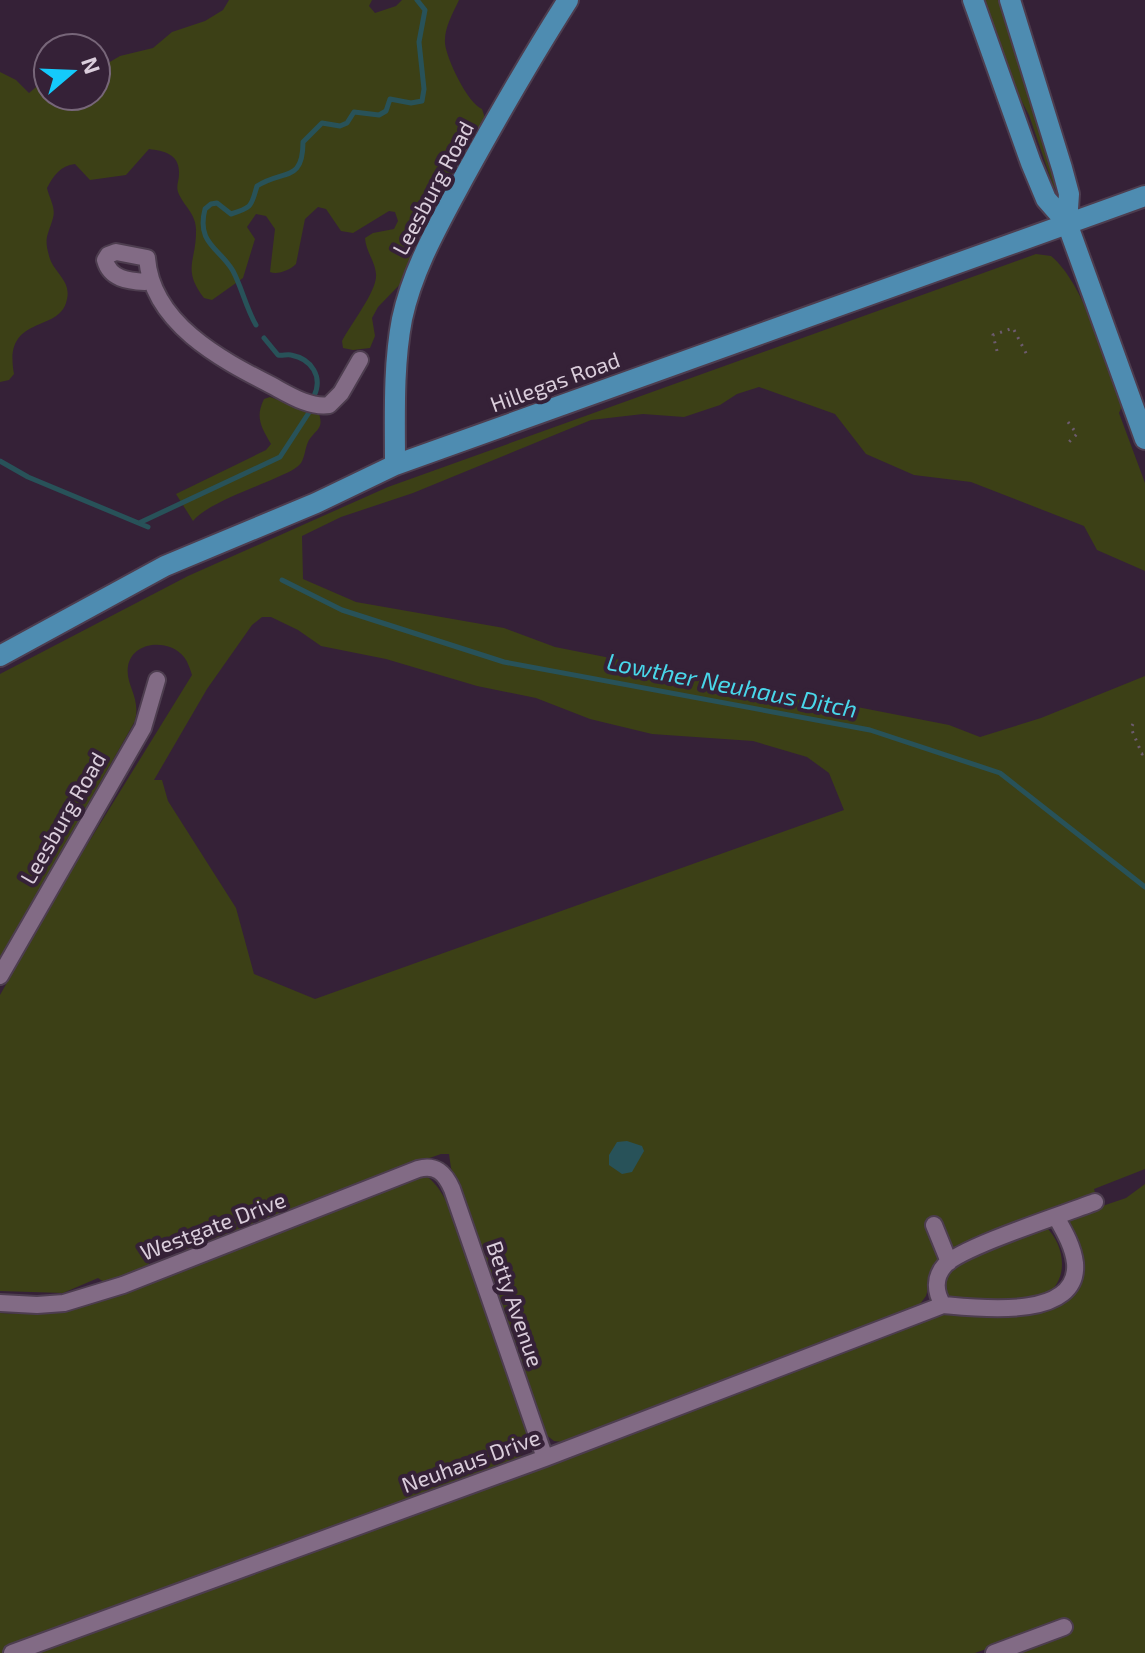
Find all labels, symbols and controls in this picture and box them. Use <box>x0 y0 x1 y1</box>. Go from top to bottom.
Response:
north arrow <box>32 32 112 112</box>
text: N <box>77 53 107 77</box>
street label: Leesburg Road <box>386 116 478 259</box>
street label: Hillegas Road <box>486 346 623 417</box>
water label: Lowther Neuhaus Ditch <box>605 646 860 723</box>
street label: Leesburg Road <box>14 747 110 888</box>
street label: Westgate Drive <box>136 1185 289 1265</box>
street label: Betty Avenue <box>482 1237 550 1370</box>
street label: Neuhaus Drive <box>398 1423 544 1497</box>

